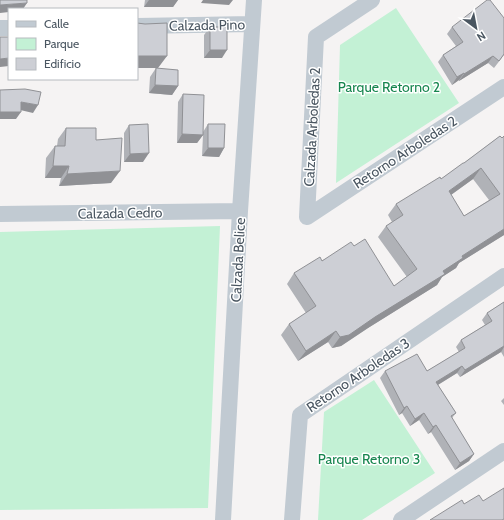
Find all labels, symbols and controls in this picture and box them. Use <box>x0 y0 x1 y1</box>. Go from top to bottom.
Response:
legend <box>8 8 138 80</box>
north arrow <box>456 8 496 48</box>
street label: Calzada Pino <box>169 15 245 35</box>
text: Calle <box>44 16 69 31</box>
text: N <box>474 28 488 44</box>
text: Parque <box>44 36 79 51</box>
text: Edificio <box>44 56 81 71</box>
street label: Calzada Arboledas 2 <box>300 67 324 187</box>
park label: Parque Retorno 2 <box>338 78 440 96</box>
street label: Retorno Arboledas 2 <box>350 112 460 192</box>
street label: Calzada Cedro <box>77 203 163 223</box>
street label: Calzada Belice <box>227 217 249 303</box>
street label: Retorno Arboledas 3 <box>303 334 413 416</box>
park label: Parque Retorno 3 <box>318 450 420 468</box>

